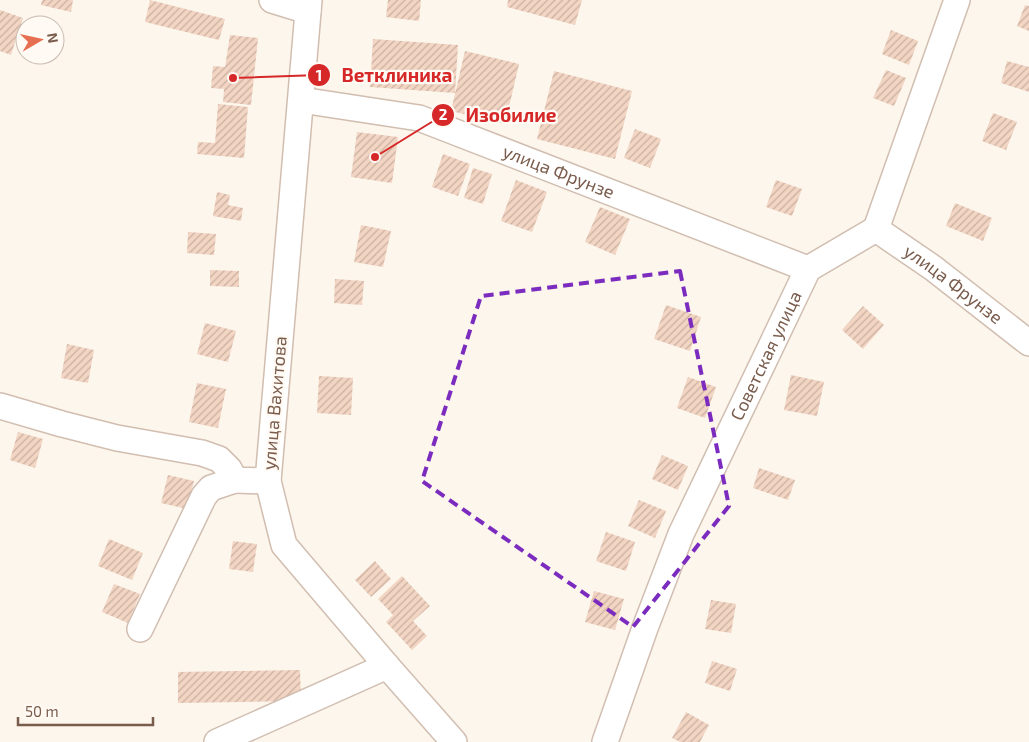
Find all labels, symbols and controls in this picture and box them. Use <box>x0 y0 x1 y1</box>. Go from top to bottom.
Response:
north arrow <box>15 15 65 65</box>
text: N <box>44 32 63 44</box>
callout: Ветклиника <box>307 58 463 92</box>
text: Ветклиника <box>342 63 452 86</box>
text: 1 <box>316 66 322 84</box>
callout: Изобилие <box>430 98 566 132</box>
text: Изобилие <box>465 103 557 126</box>
text: 2 <box>439 105 448 123</box>
street label: улица Фрунзе <box>500 140 618 203</box>
street label: улица Фрунзе <box>900 239 1007 328</box>
street label: Советская улица <box>725 287 806 424</box>
street label: улица Вахитова <box>257 335 291 471</box>
scale bar <box>18 694 152 726</box>
text: 50 m <box>25 702 59 720</box>

